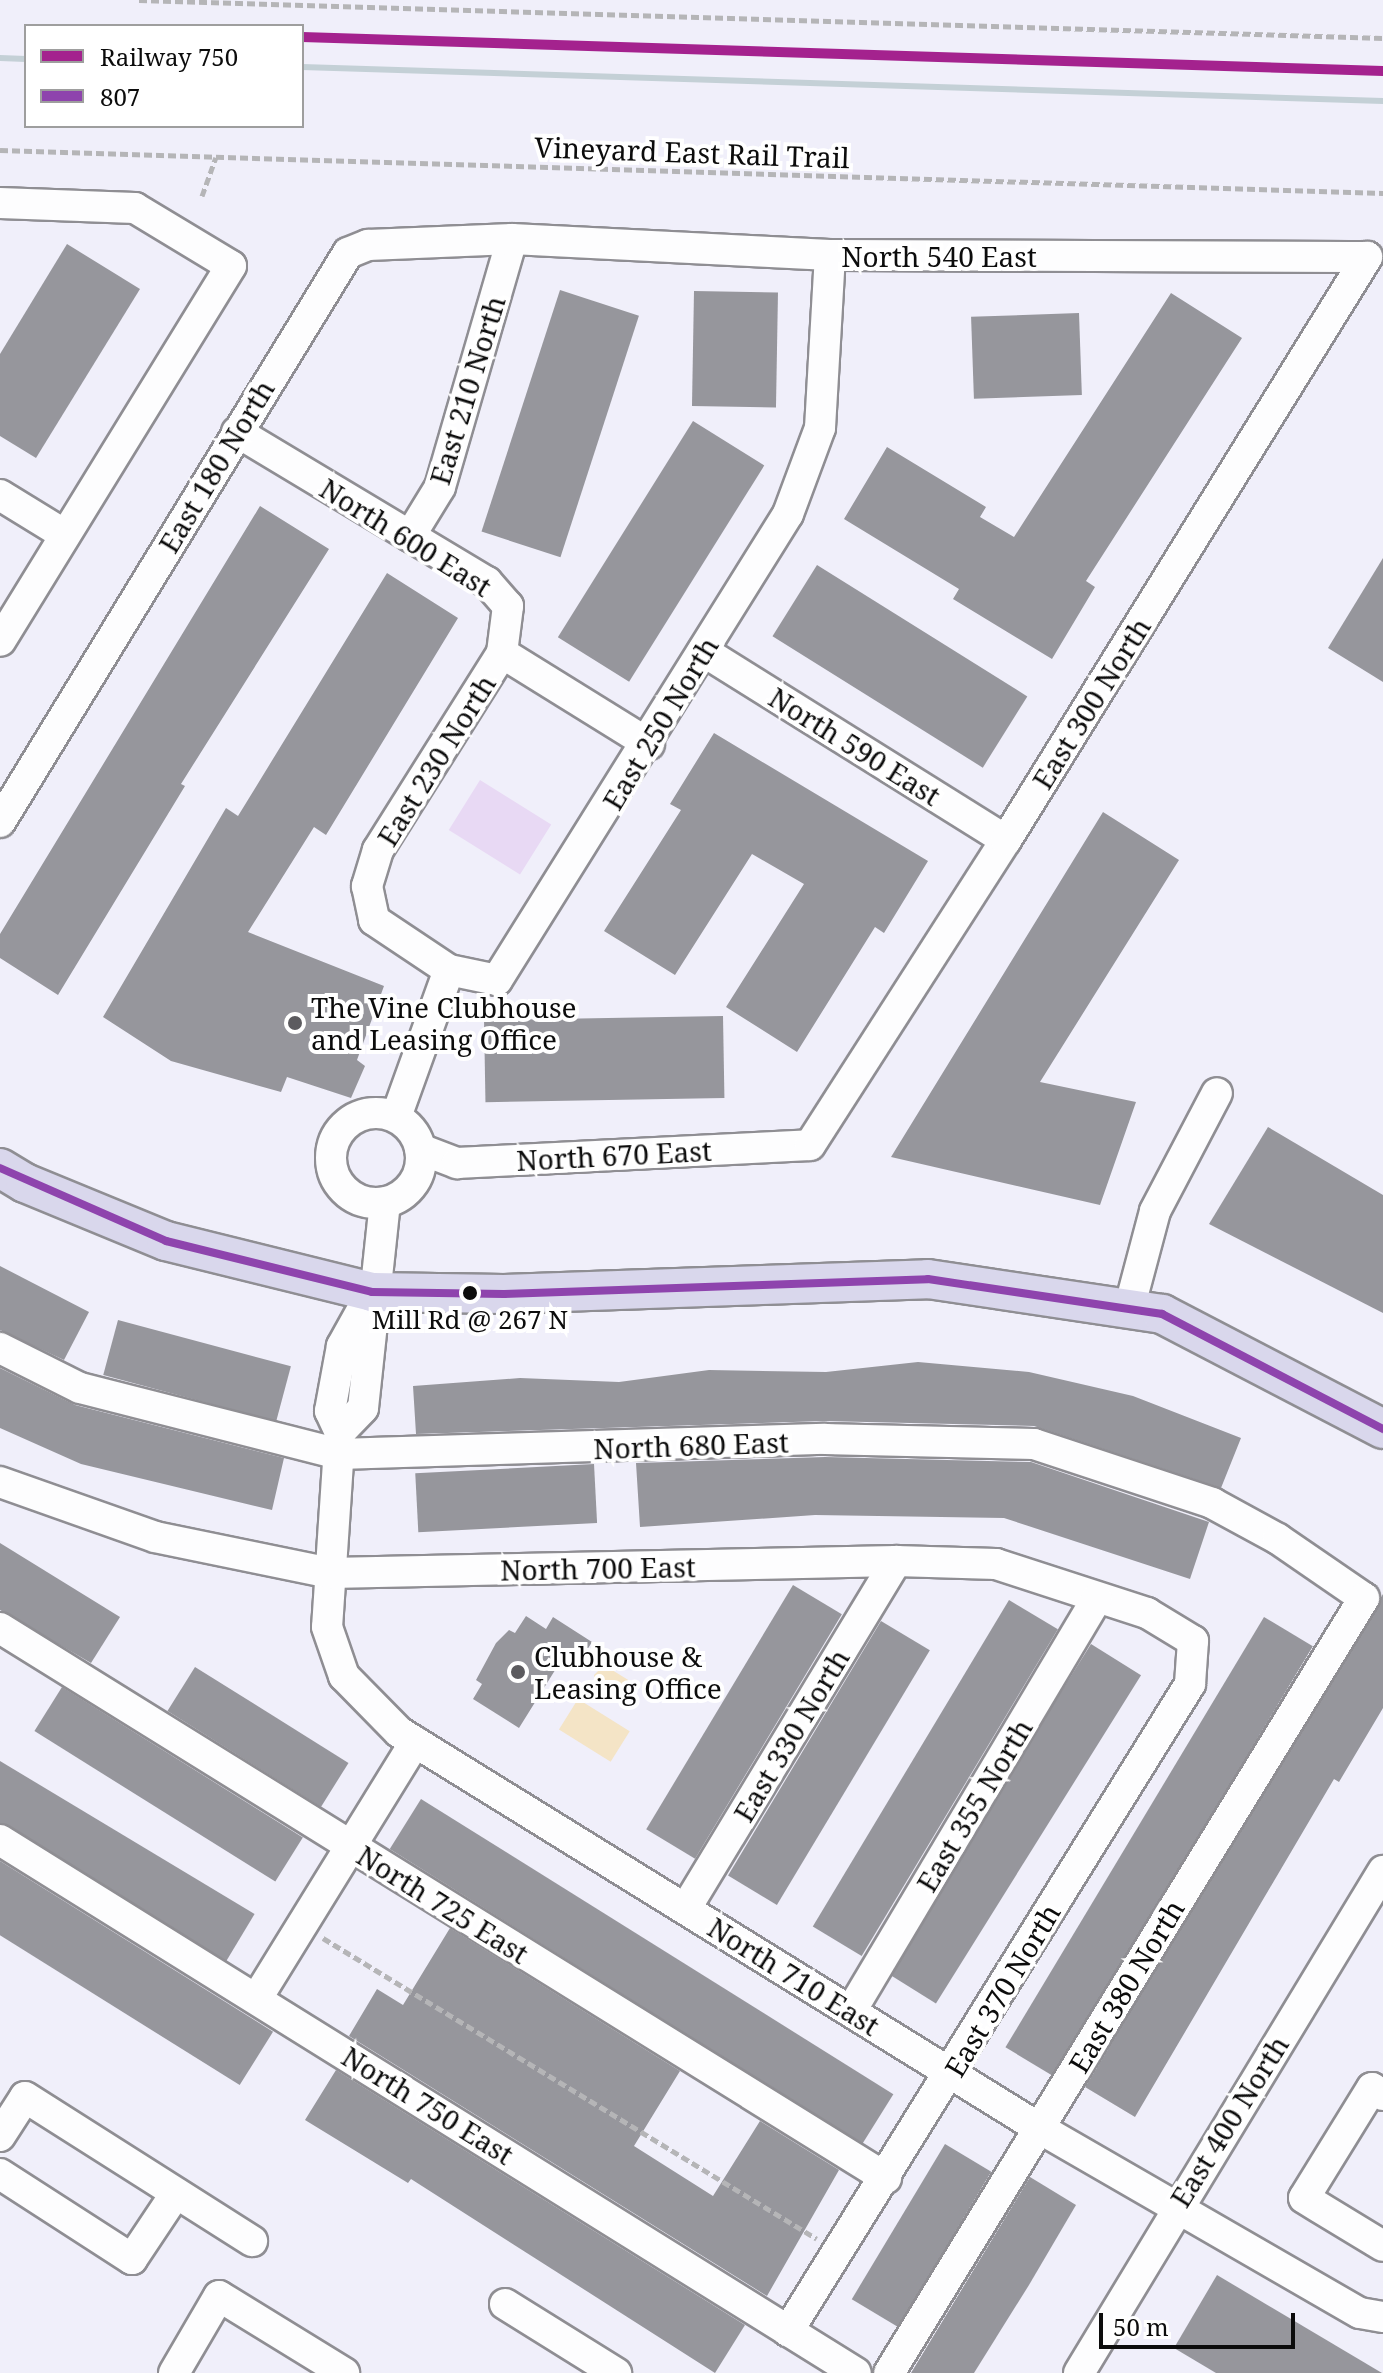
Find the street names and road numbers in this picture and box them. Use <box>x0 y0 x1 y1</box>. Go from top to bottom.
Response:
street label: Vineyard East Rail Trail <box>534 130 850 174</box>
street label: North 540 East <box>841 239 1037 273</box>
street label: East 210 North <box>422 292 512 488</box>
street label: East 180 North <box>151 374 281 558</box>
street label: North 600 East <box>314 471 498 603</box>
street label: East 300 North <box>1025 611 1157 795</box>
street label: East 250 North <box>595 631 725 815</box>
street label: East 230 North <box>370 668 502 852</box>
street label: North 590 East <box>763 680 947 812</box>
street label: North 670 East <box>515 1133 713 1177</box>
street label: North 680 East <box>593 1425 789 1465</box>
street label: North 700 East <box>500 1549 696 1587</box>
street label: East 330 North <box>726 1643 856 1827</box>
street label: East 355 North <box>909 1713 1039 1897</box>
street label: North 725 East <box>351 1838 535 1970</box>
street label: East 380 North <box>1061 1894 1191 2078</box>
street label: East 370 North <box>937 1898 1067 2082</box>
street label: North 710 East <box>702 1910 886 2042</box>
street label: East 400 North <box>1163 2029 1295 2213</box>
street label: North 750 East <box>336 2039 520 2171</box>

